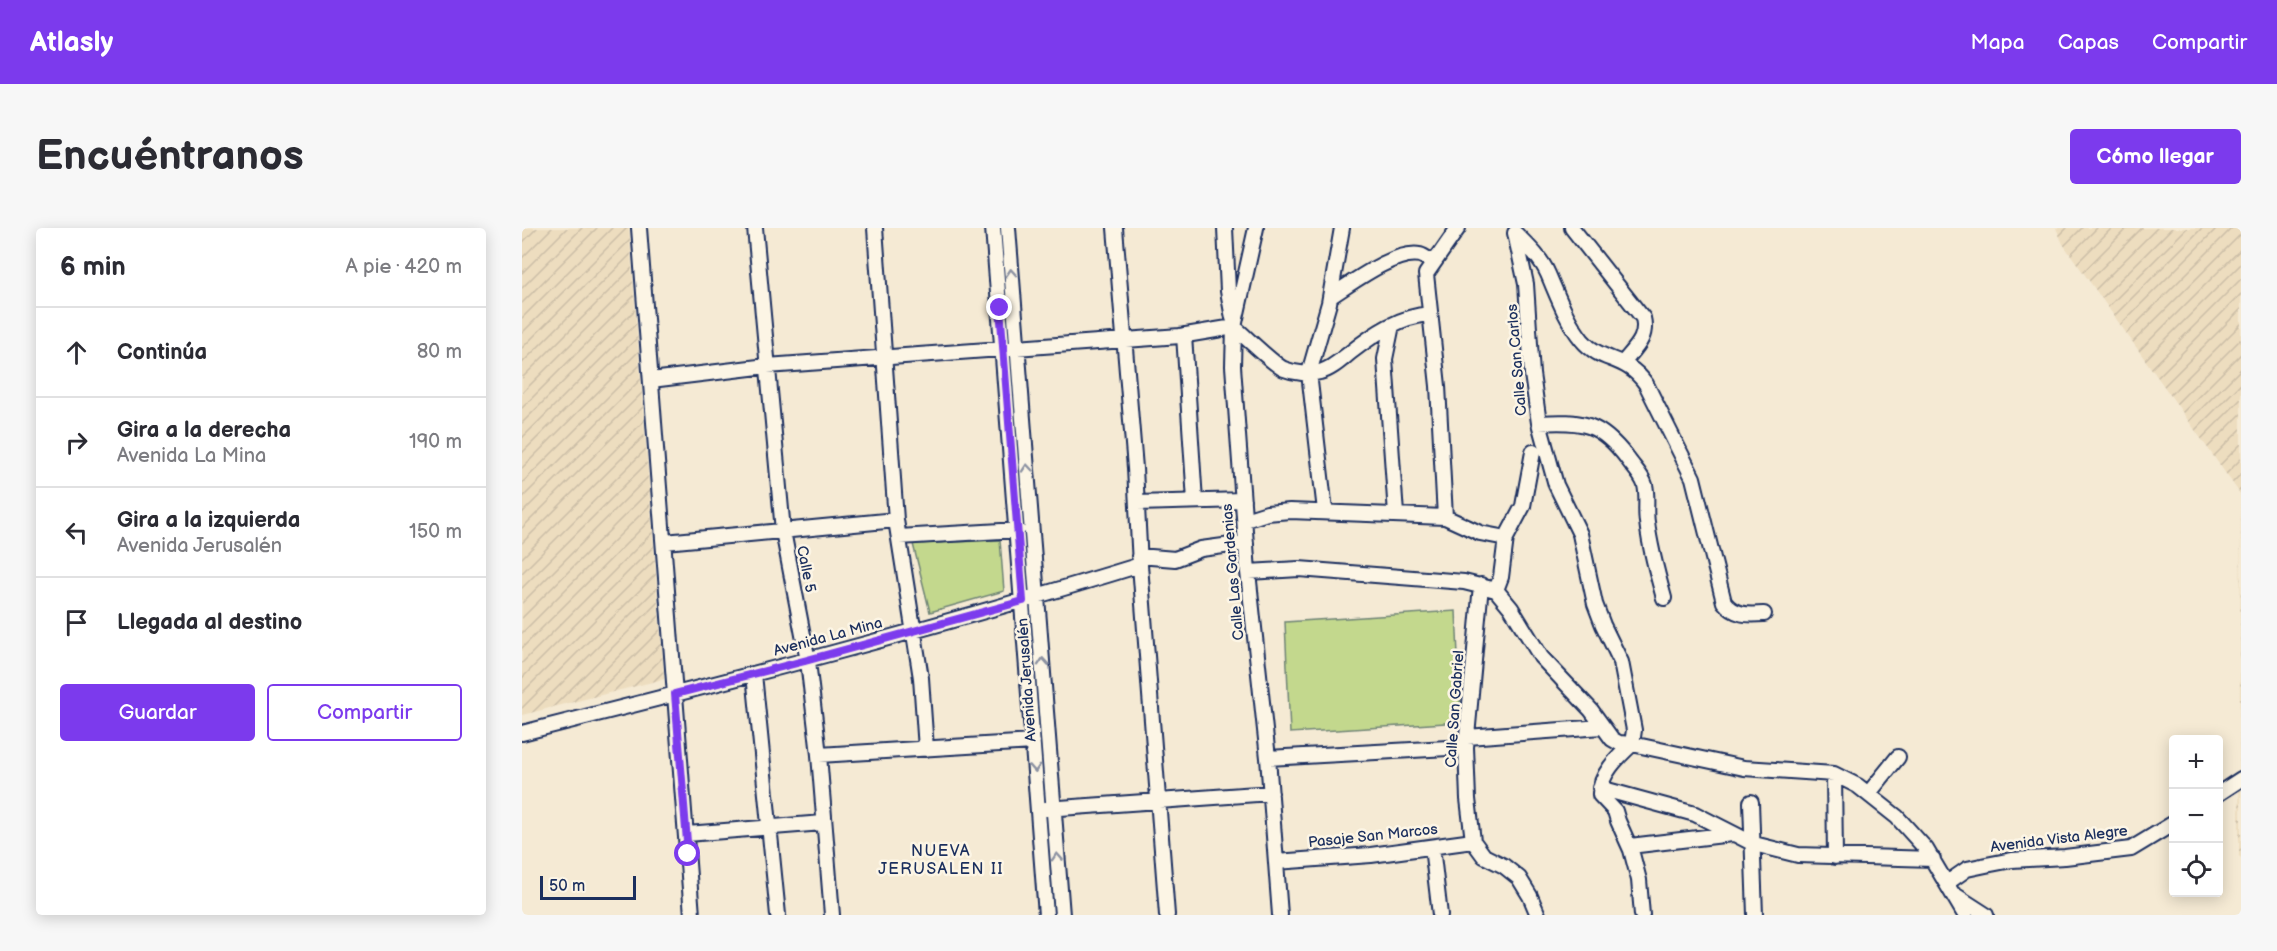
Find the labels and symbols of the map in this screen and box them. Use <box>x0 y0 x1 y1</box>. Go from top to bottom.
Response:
one-way arrow <box>1005 269 1018 278</box>
route end <box>986 294 1012 320</box>
street label: Calle San Carlos <box>1503 303 1531 417</box>
one-way arrow <box>1021 463 1034 472</box>
street label: Calle Las Gardenias <box>1218 502 1248 641</box>
street label: Calle 5 <box>792 544 820 594</box>
street label: Avenida La Mina <box>771 613 885 661</box>
street label: Avenida Jerusalén <box>1013 618 1041 742</box>
street label: Calle San Gabriel <box>1441 650 1469 768</box>
one-way arrow <box>1036 658 1049 667</box>
one-way arrow <box>1028 763 1041 772</box>
street label: Pasaje San Marcos <box>1307 820 1439 852</box>
street label: Avenida Vista Alegre <box>1989 821 2129 857</box>
route start <box>674 840 700 866</box>
district label: NUEVA JERUSALEN II <box>878 842 1004 879</box>
one-way arrow <box>1051 852 1064 861</box>
scale bar <box>540 873 636 900</box>

